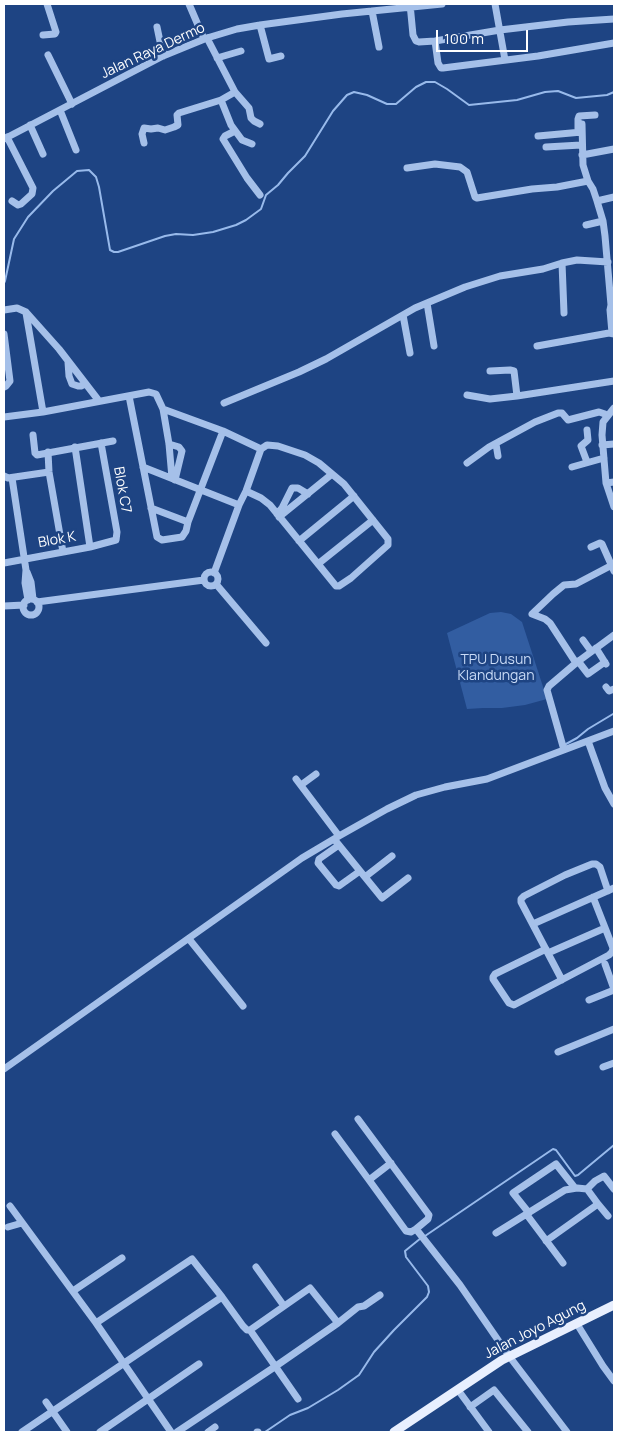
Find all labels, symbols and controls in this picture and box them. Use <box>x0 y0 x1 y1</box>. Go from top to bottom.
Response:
street label: Jalan Raya Dermo <box>98 20 208 82</box>
scale bar <box>438 20 530 52</box>
text: 100 m <box>444 28 484 49</box>
street label: Blok C7 <box>110 465 134 515</box>
street label: Blok K <box>37 528 77 552</box>
park label: TPU Dusun Klandungan <box>458 652 534 684</box>
street label: Jalan Joyo Agung <box>482 1297 588 1363</box>

